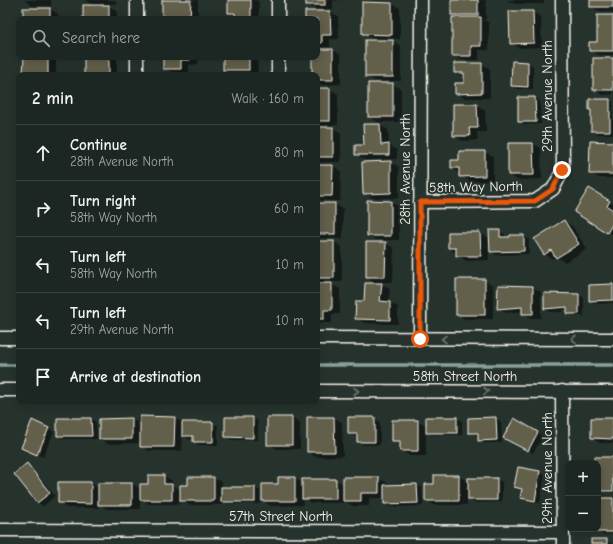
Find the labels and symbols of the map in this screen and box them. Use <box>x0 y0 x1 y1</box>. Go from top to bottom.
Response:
street label: 29th Avenue North <box>539 40 556 152</box>
street label: 28th Avenue North <box>397 113 414 225</box>
route end <box>553 161 571 179</box>
street label: 58th Way North <box>429 178 523 196</box>
route start <box>411 330 429 348</box>
one-way arrow <box>441 335 447 343</box>
one-way arrow <box>571 335 577 343</box>
street label: 58th Street North <box>413 368 517 385</box>
one-way arrow <box>353 387 359 395</box>
one-way arrow <box>483 387 489 395</box>
street label: 29th Avenue North <box>539 412 556 524</box>
street label: 57th Street North <box>229 508 333 525</box>

